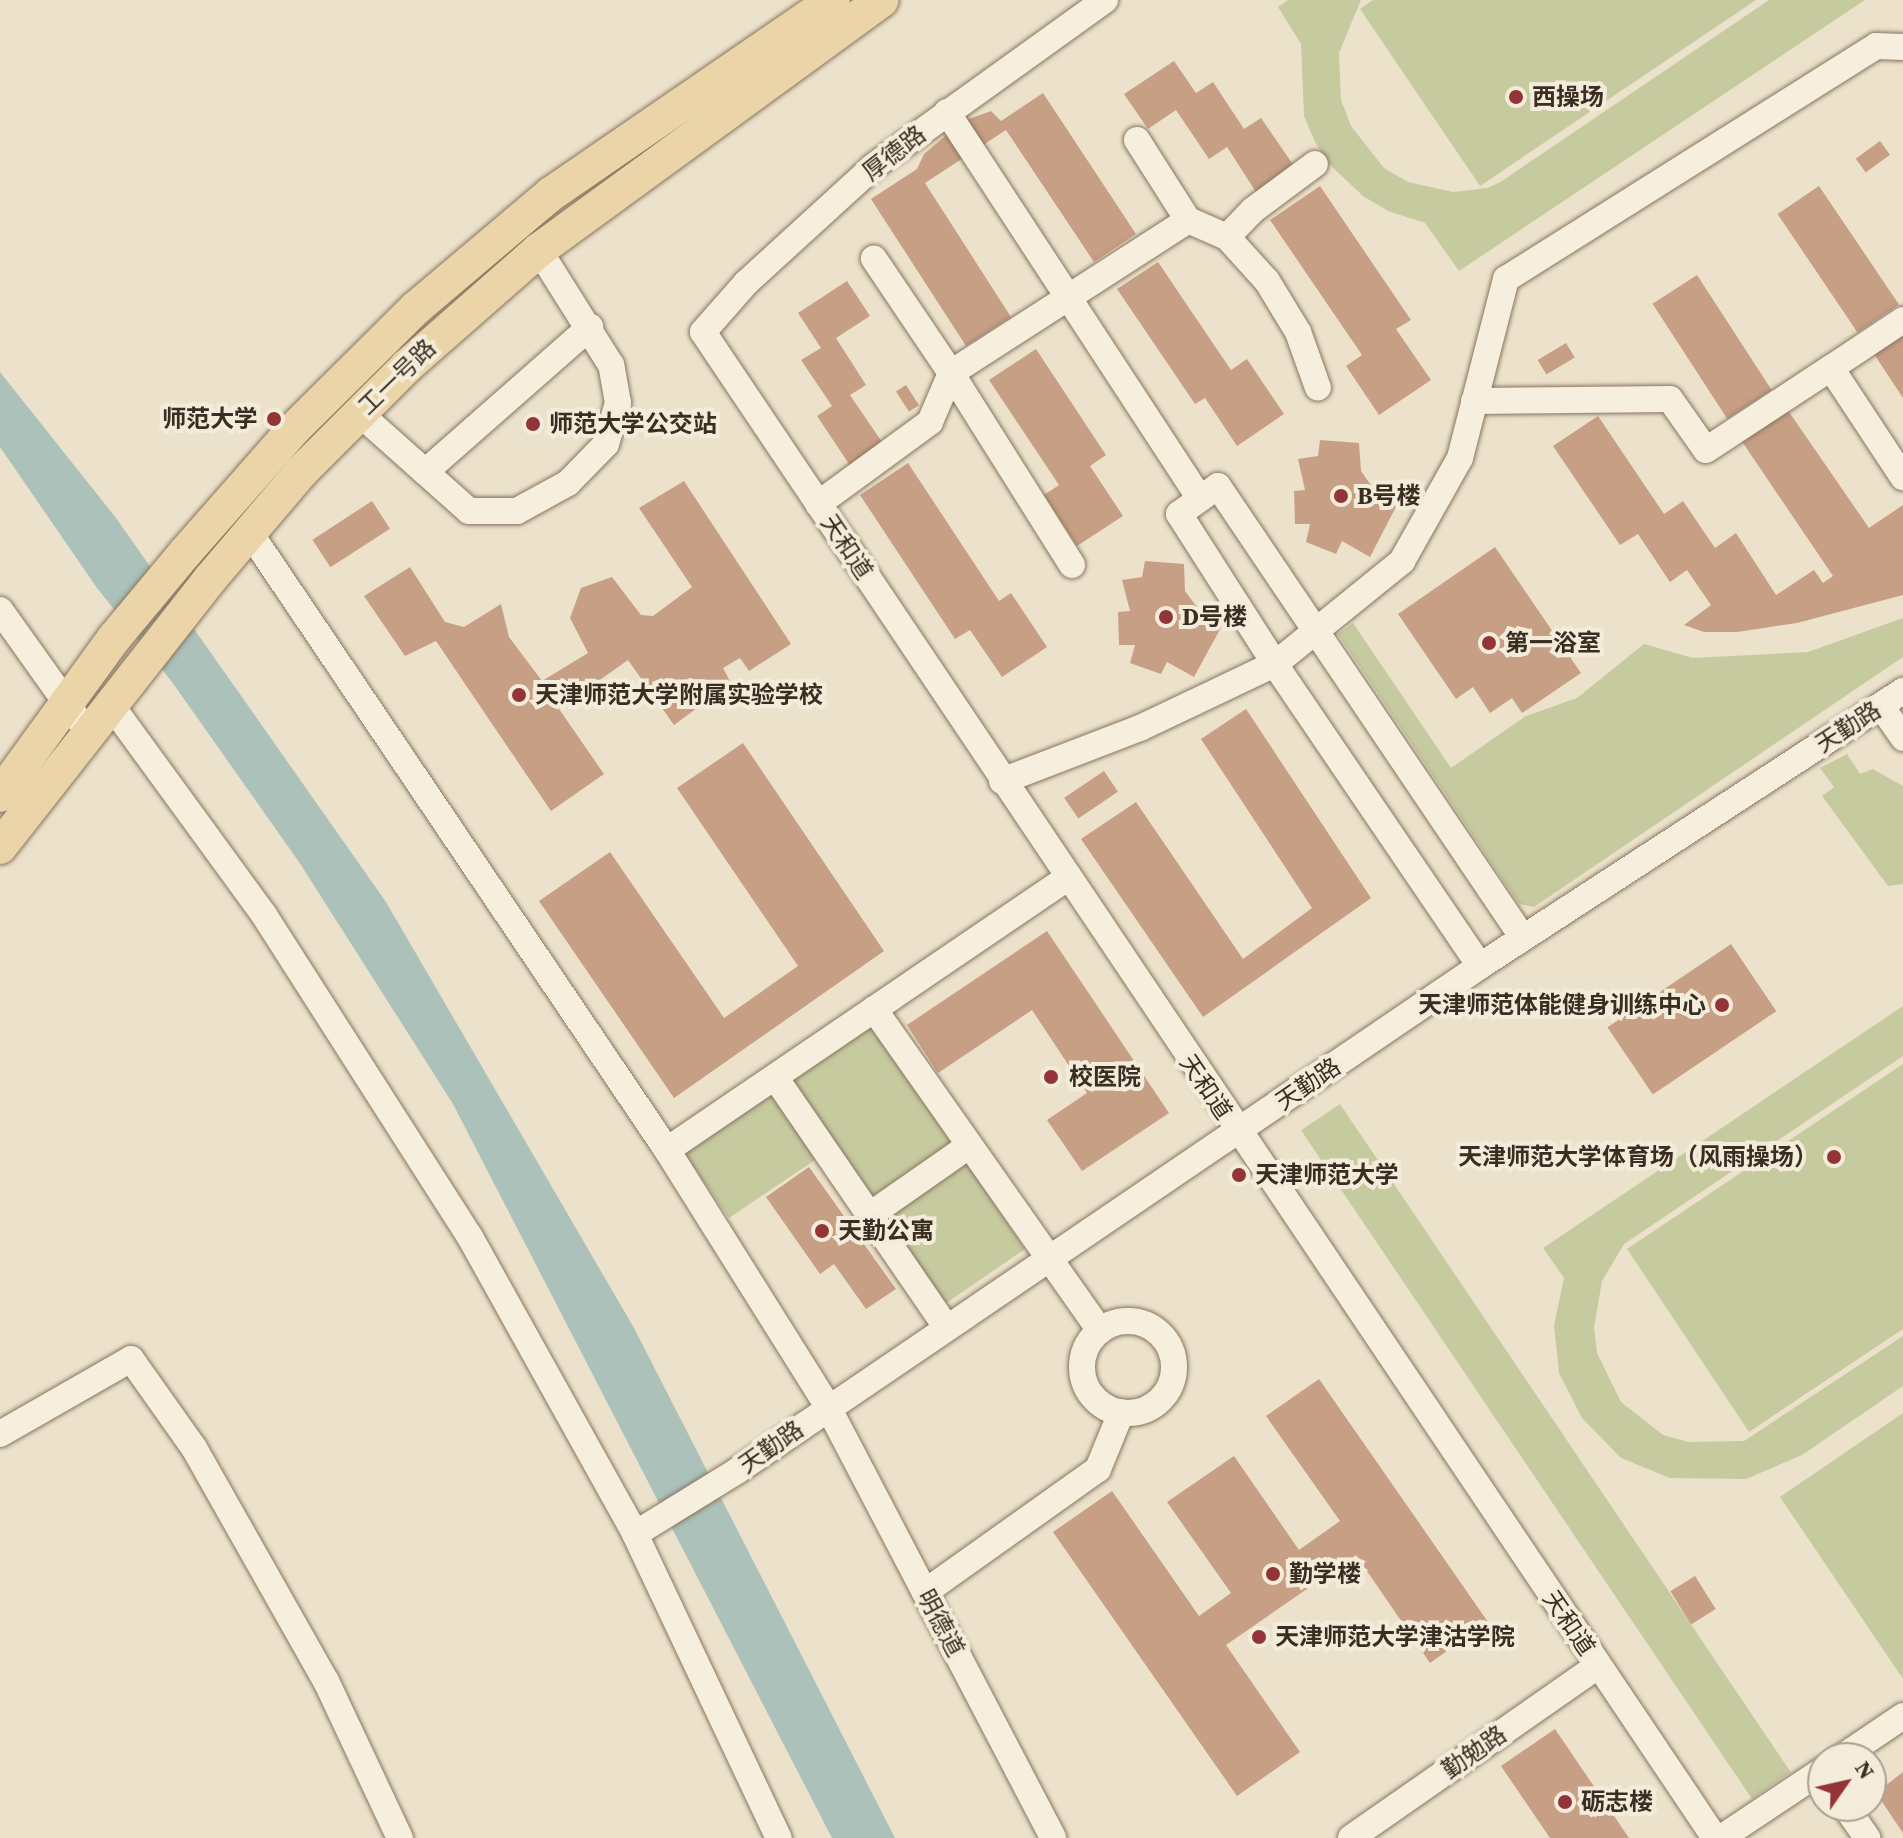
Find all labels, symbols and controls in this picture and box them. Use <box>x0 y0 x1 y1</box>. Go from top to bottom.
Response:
place label: 西操场 <box>1532 83 1604 111</box>
marker: 西操场 <box>1507 88 1525 106</box>
street label: 厚德路 <box>857 119 931 187</box>
street label: 工一号路 <box>352 333 442 421</box>
place label: 师范大学 <box>162 405 258 433</box>
marker: 师范大学 <box>265 410 283 428</box>
place label: 师范大学公交站 <box>549 410 717 438</box>
marker: 师范大学公交站 <box>524 415 542 433</box>
place label: B号楼 <box>1357 482 1421 510</box>
marker: B号楼 <box>1332 487 1350 505</box>
street label: 天和道 <box>815 509 879 585</box>
place label: D号楼 <box>1182 603 1247 631</box>
marker: D号楼 <box>1157 608 1175 626</box>
place label: 第一浴室 <box>1505 629 1601 657</box>
marker: 第一浴室 <box>1480 634 1498 652</box>
place label: 天津师范大学附属实验学校 <box>535 681 823 709</box>
marker: 天津师范大学附属实验学校 <box>510 686 528 704</box>
street label: 天勤路 <box>1810 695 1886 759</box>
place label: 天津师范体能健身训练中心 <box>1418 991 1706 1019</box>
marker: 天津师范体能健身训练中心 <box>1713 996 1731 1014</box>
street label: 天和道 <box>1174 1049 1238 1125</box>
street label: 天勤路 <box>1270 1052 1346 1116</box>
place label: 校医院 <box>1069 1063 1141 1091</box>
marker: 校医院 <box>1040 1066 1062 1088</box>
place label: 天津师范大学体育场（风雨操场） <box>1458 1143 1818 1171</box>
marker: 天津师范大学体育场（风雨操场） <box>1825 1148 1843 1166</box>
place label: 天津师范大学 <box>1255 1161 1399 1189</box>
marker: 天津师范大学 <box>1230 1166 1248 1184</box>
place label: 天勤公寓 <box>838 1217 934 1245</box>
marker: 天勤公寓 <box>813 1222 831 1240</box>
street label: 天勤路 <box>733 1415 809 1479</box>
place label: 勤学楼 <box>1289 1560 1361 1588</box>
marker: 勤学楼 <box>1264 1565 1282 1583</box>
street label: 明德道 <box>911 1584 971 1662</box>
street label: 天和道 <box>1537 1585 1601 1661</box>
place label: 天津师范大学津沽学院 <box>1275 1623 1515 1651</box>
marker: 天津师范大学津沽学院 <box>1250 1628 1268 1646</box>
street label: 勤勉路 <box>1436 1720 1512 1784</box>
north arrow <box>1807 1742 1887 1822</box>
text: N <box>1848 1755 1882 1785</box>
place label: 砺志楼 <box>1581 1788 1653 1816</box>
marker: 砺志楼 <box>1556 1793 1574 1811</box>

